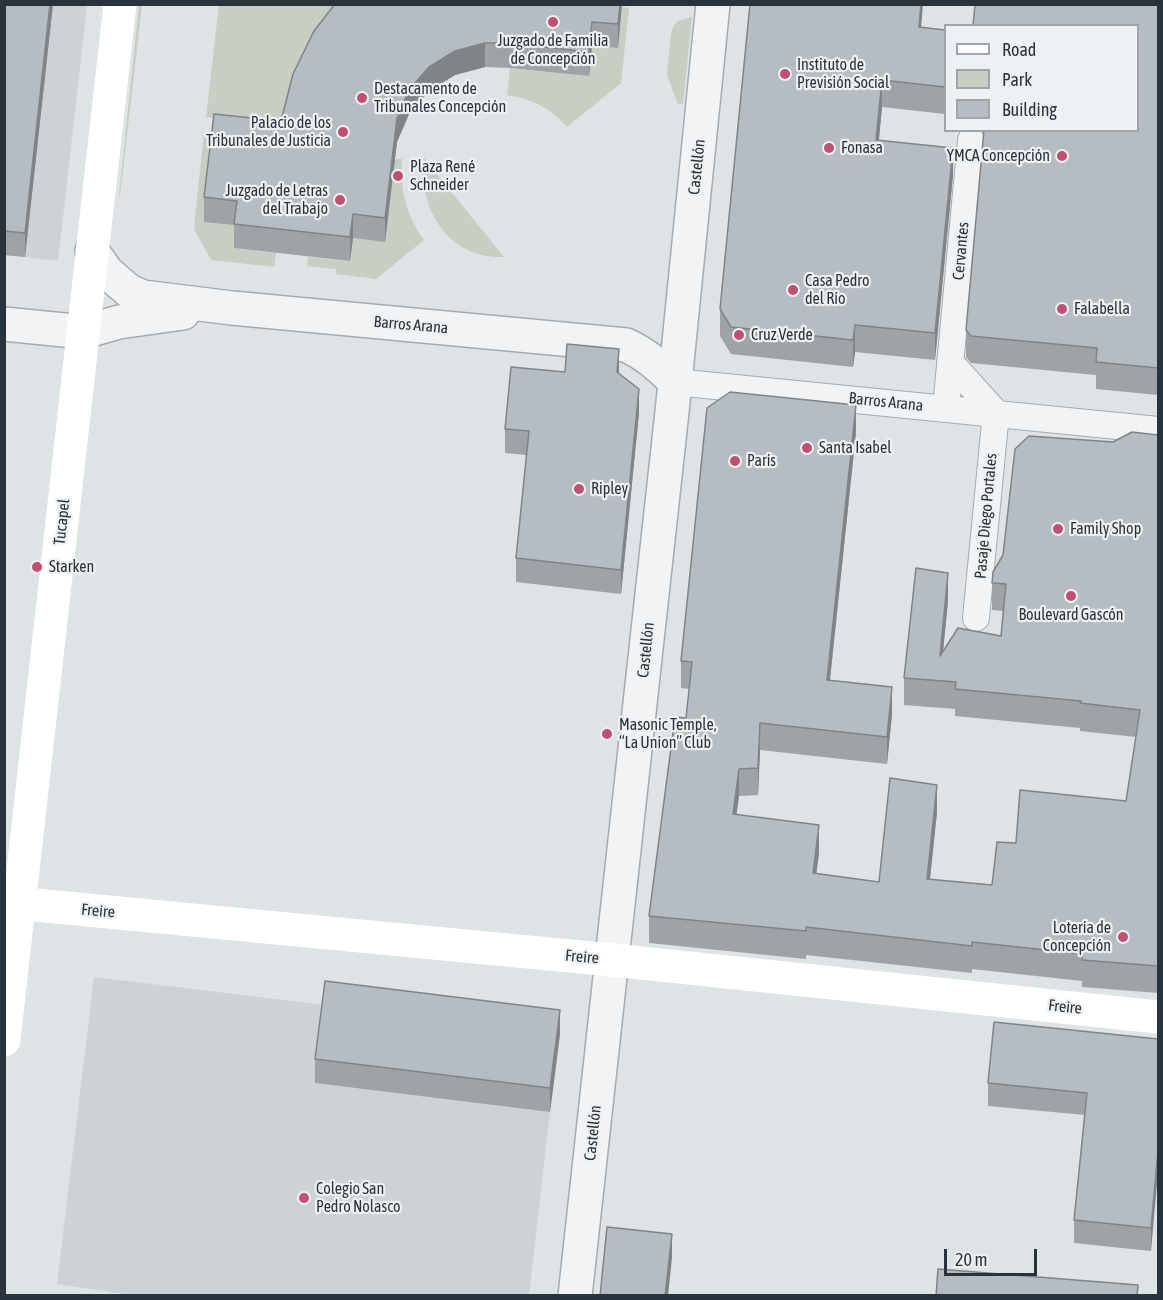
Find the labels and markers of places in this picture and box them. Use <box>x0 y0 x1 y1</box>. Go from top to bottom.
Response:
marker: Juzgado de Familia de Concepción <box>546 15 560 29</box>
place label: Juzgado de Familia de Concepción <box>497 31 609 69</box>
place label: Instituto de Previsión Social <box>797 55 889 93</box>
marker: Instituto de Previsión Social <box>778 67 792 81</box>
place label: Destacamento de Tribunales Concepción <box>374 79 506 117</box>
marker: Destacamento de Tribunales Concepción <box>355 91 369 105</box>
place label: Palacio de los Tribunales de Justicia <box>206 113 331 151</box>
marker: Palacio de los Tribunales de Justicia <box>336 125 350 139</box>
place label: Fonasa <box>841 138 883 158</box>
marker: Fonasa <box>822 141 836 155</box>
place label: YMCA Concepción <box>947 146 1050 166</box>
marker: YMCA Concepción <box>1055 149 1069 163</box>
place label: Plaza René Schneider <box>410 157 475 195</box>
marker: Plaza René Schneider <box>391 169 405 183</box>
place label: Juzgado de Letras del Trabajo <box>226 181 328 219</box>
marker: Juzgado de Letras del Trabajo <box>333 193 347 207</box>
place label: Casa Pedro del Río <box>805 271 870 309</box>
marker: Casa Pedro del Río <box>786 283 800 297</box>
place label: Falabella <box>1074 299 1130 319</box>
marker: Falabella <box>1055 302 1069 316</box>
place label: Cruz Verde <box>751 325 813 345</box>
marker: Cruz Verde <box>732 328 746 342</box>
place label: Santa Isabel <box>819 438 891 458</box>
marker: Santa Isabel <box>800 441 814 455</box>
place label: París <box>747 451 776 471</box>
marker: París <box>728 454 742 468</box>
place label: Ripley <box>591 479 628 499</box>
marker: Ripley <box>572 482 586 496</box>
place label: Family Shop <box>1070 519 1141 539</box>
marker: Family Shop <box>1051 522 1065 536</box>
place label: Starken <box>49 557 94 577</box>
marker: Starken <box>30 560 44 574</box>
marker: Boulevard Gascón <box>1064 589 1078 603</box>
place label: Boulevard Gascón <box>1018 605 1124 625</box>
place label: Masonic Temple, “La Union” Club <box>619 715 717 753</box>
marker: Masonic Temple, “La Union” Club <box>600 727 614 741</box>
place label: Lotería de Concepción <box>1043 918 1111 956</box>
marker: Lotería de Concepción <box>1116 930 1130 944</box>
place label: Colegio San Pedro Nolasco <box>316 1179 401 1217</box>
marker: Colegio San Pedro Nolasco <box>297 1191 311 1205</box>

